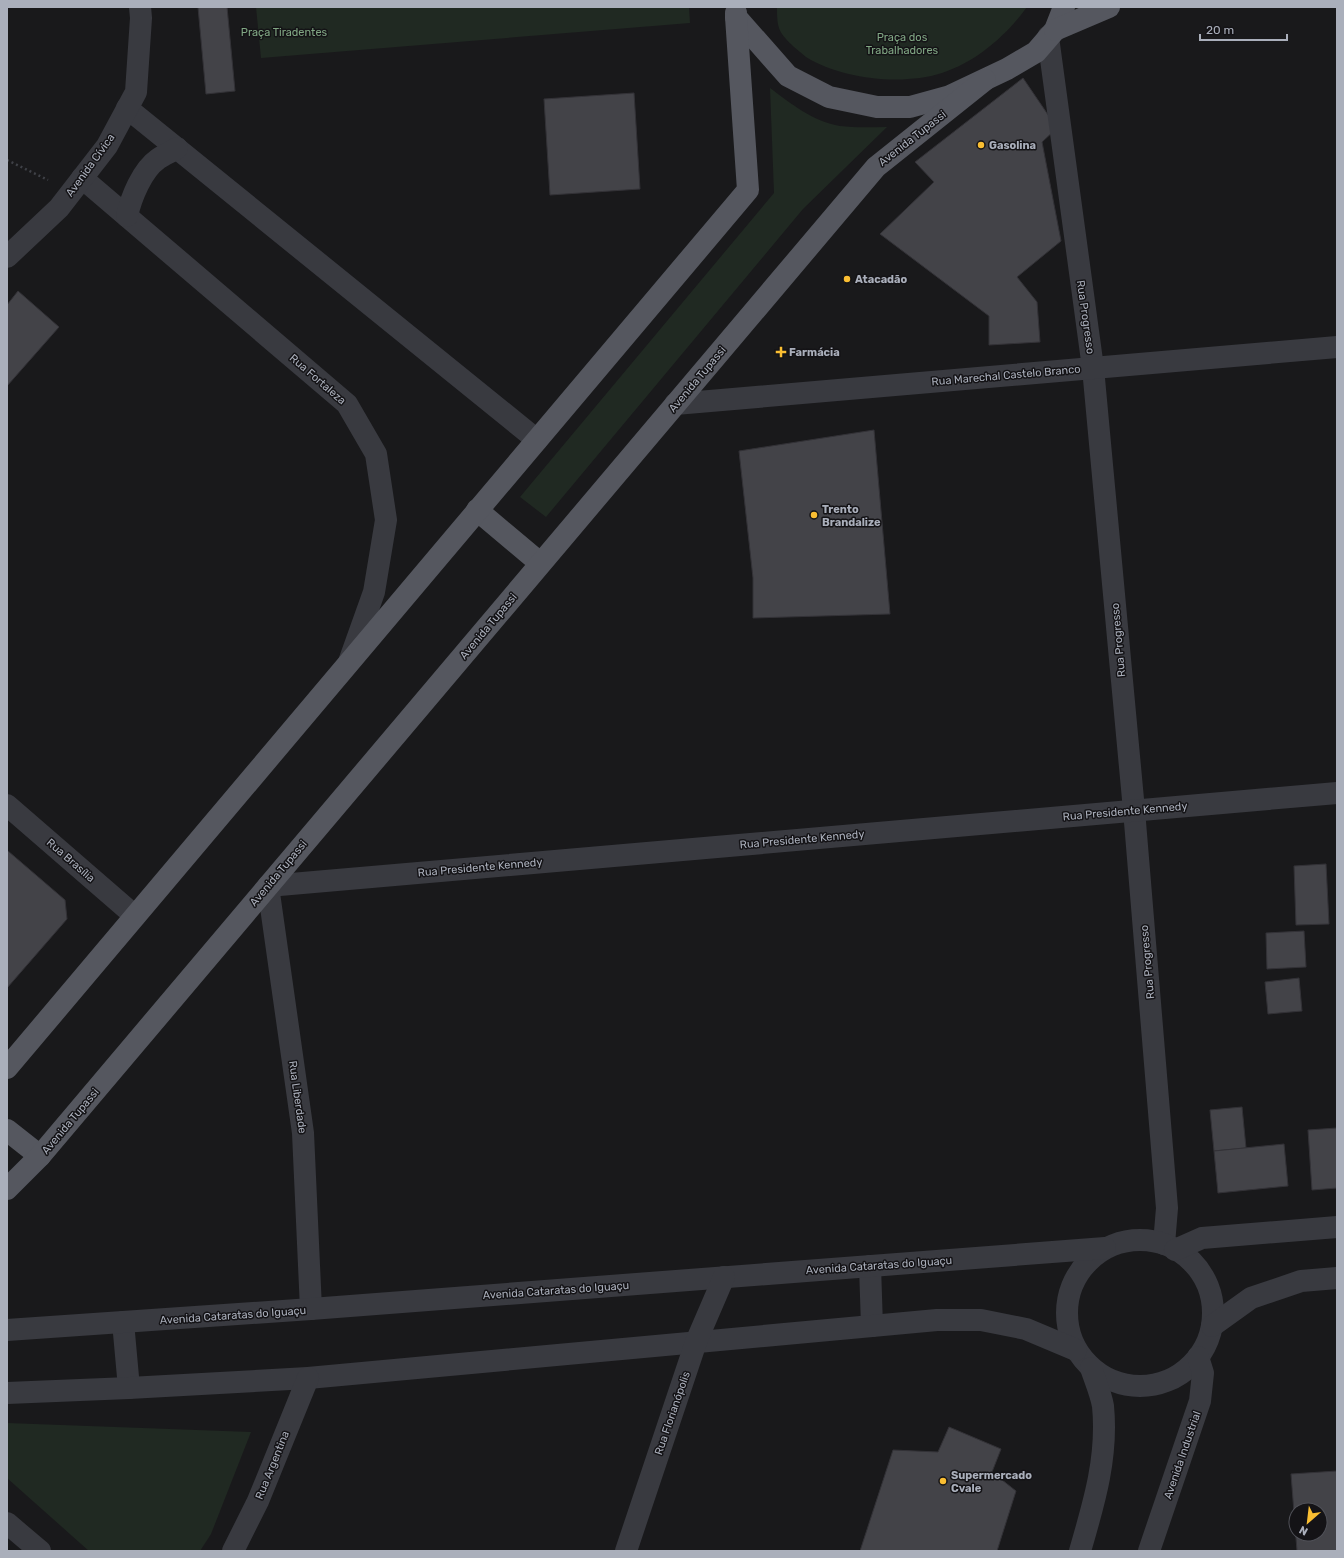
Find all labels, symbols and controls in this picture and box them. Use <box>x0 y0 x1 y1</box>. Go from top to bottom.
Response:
scale bar <box>1200 16 1287 42</box>
text: 20 m <box>1206 23 1234 37</box>
park label: Praça Tiradentes <box>241 26 328 39</box>
park label: Praça dos Trabalhadores <box>866 31 939 57</box>
street label: Avenida Tupassi <box>876 108 949 169</box>
street label: Avenida Cívica <box>63 131 118 199</box>
place label: Gasolina <box>989 139 1036 152</box>
marker: Gasolina <box>976 140 986 150</box>
place label: Atacadão <box>855 273 908 286</box>
marker: Atacadão <box>842 274 852 284</box>
street label: Rua Progresso <box>1074 279 1097 355</box>
street label: Avenida Tupassi <box>666 344 729 415</box>
place label: Farmácia <box>789 346 840 359</box>
marker: Farmácia <box>776 347 786 357</box>
street label: Rua Fortaleza <box>287 351 348 407</box>
street label: Rua Marechal Castelo Branco <box>931 363 1081 388</box>
place label: Trento Brandalize <box>822 503 881 529</box>
marker: Trento Brandalize <box>809 510 819 520</box>
street label: Avenida Tupassi <box>457 591 520 662</box>
street label: Rua Progresso <box>1109 602 1128 678</box>
street label: Rua Presidente Kennedy <box>1062 800 1188 823</box>
street label: Rua Presidente Kennedy <box>739 828 865 851</box>
street label: Rua Brasília <box>44 836 98 885</box>
street label: Avenida Tupassi <box>247 838 310 909</box>
street label: Rua Presidente Kennedy <box>417 856 543 879</box>
street label: Rua Progresso <box>1138 924 1157 1000</box>
street label: Rua Liberdade <box>286 1060 309 1134</box>
street label: Avenida Tupassi <box>39 1086 102 1157</box>
street label: Avenida Cataratas do Iguaçu <box>805 1254 953 1277</box>
street label: Avenida Cataratas do Iguaçu <box>482 1279 630 1302</box>
street label: Avenida Cataratas do Iguaçu <box>159 1304 307 1327</box>
street label: Rua Florianópolis <box>652 1369 693 1457</box>
street label: Avenida Industrial <box>1161 1410 1204 1501</box>
street label: Rua Argentina <box>253 1429 292 1501</box>
place label: Supermercado Cvale <box>951 1469 1032 1495</box>
marker: Supermercado Cvale <box>938 1476 948 1486</box>
north arrow <box>1288 1502 1328 1542</box>
text: N <box>1297 1523 1310 1538</box>

